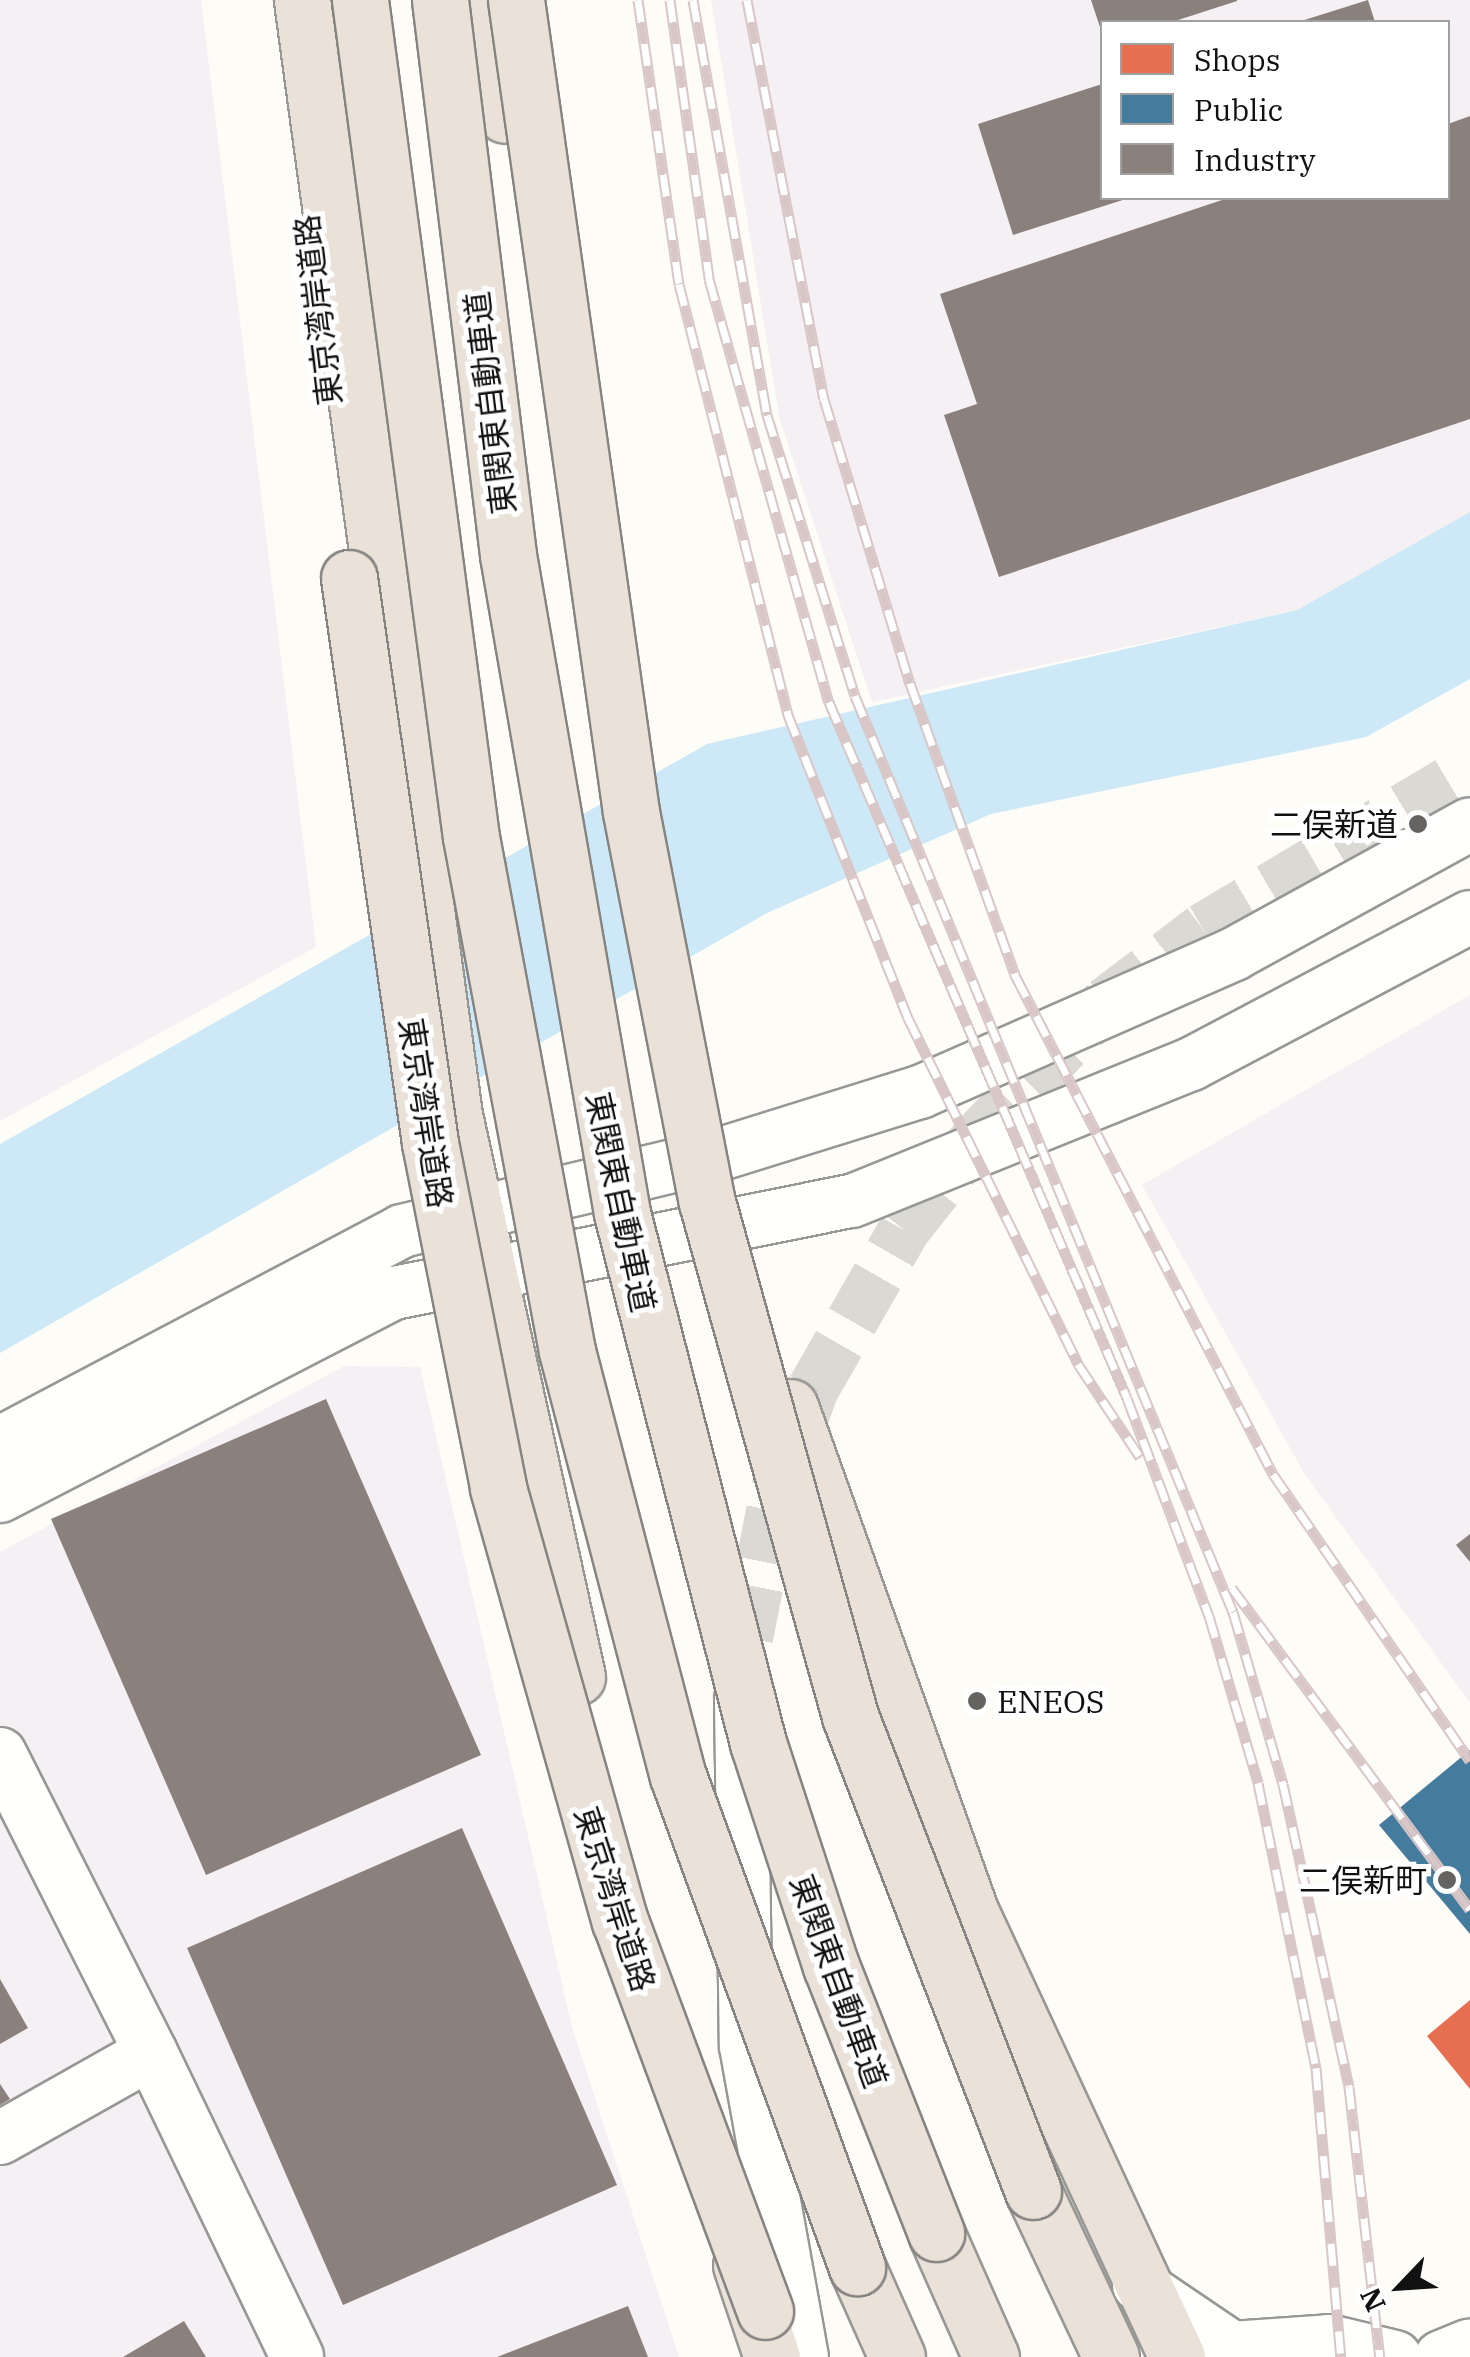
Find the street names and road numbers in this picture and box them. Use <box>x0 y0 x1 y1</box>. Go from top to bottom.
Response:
street label: 東京湾岸道路 <box>287 212 349 408</box>
street label: 東関東自動車道 <box>457 289 523 517</box>
street label: 東京湾岸道路 <box>392 1015 460 1211</box>
street label: 東関東自動車道 <box>579 1088 663 1316</box>
street label: 東京湾岸道路 <box>567 1802 663 1996</box>
street label: 東関東自動車道 <box>783 1869 895 2093</box>

